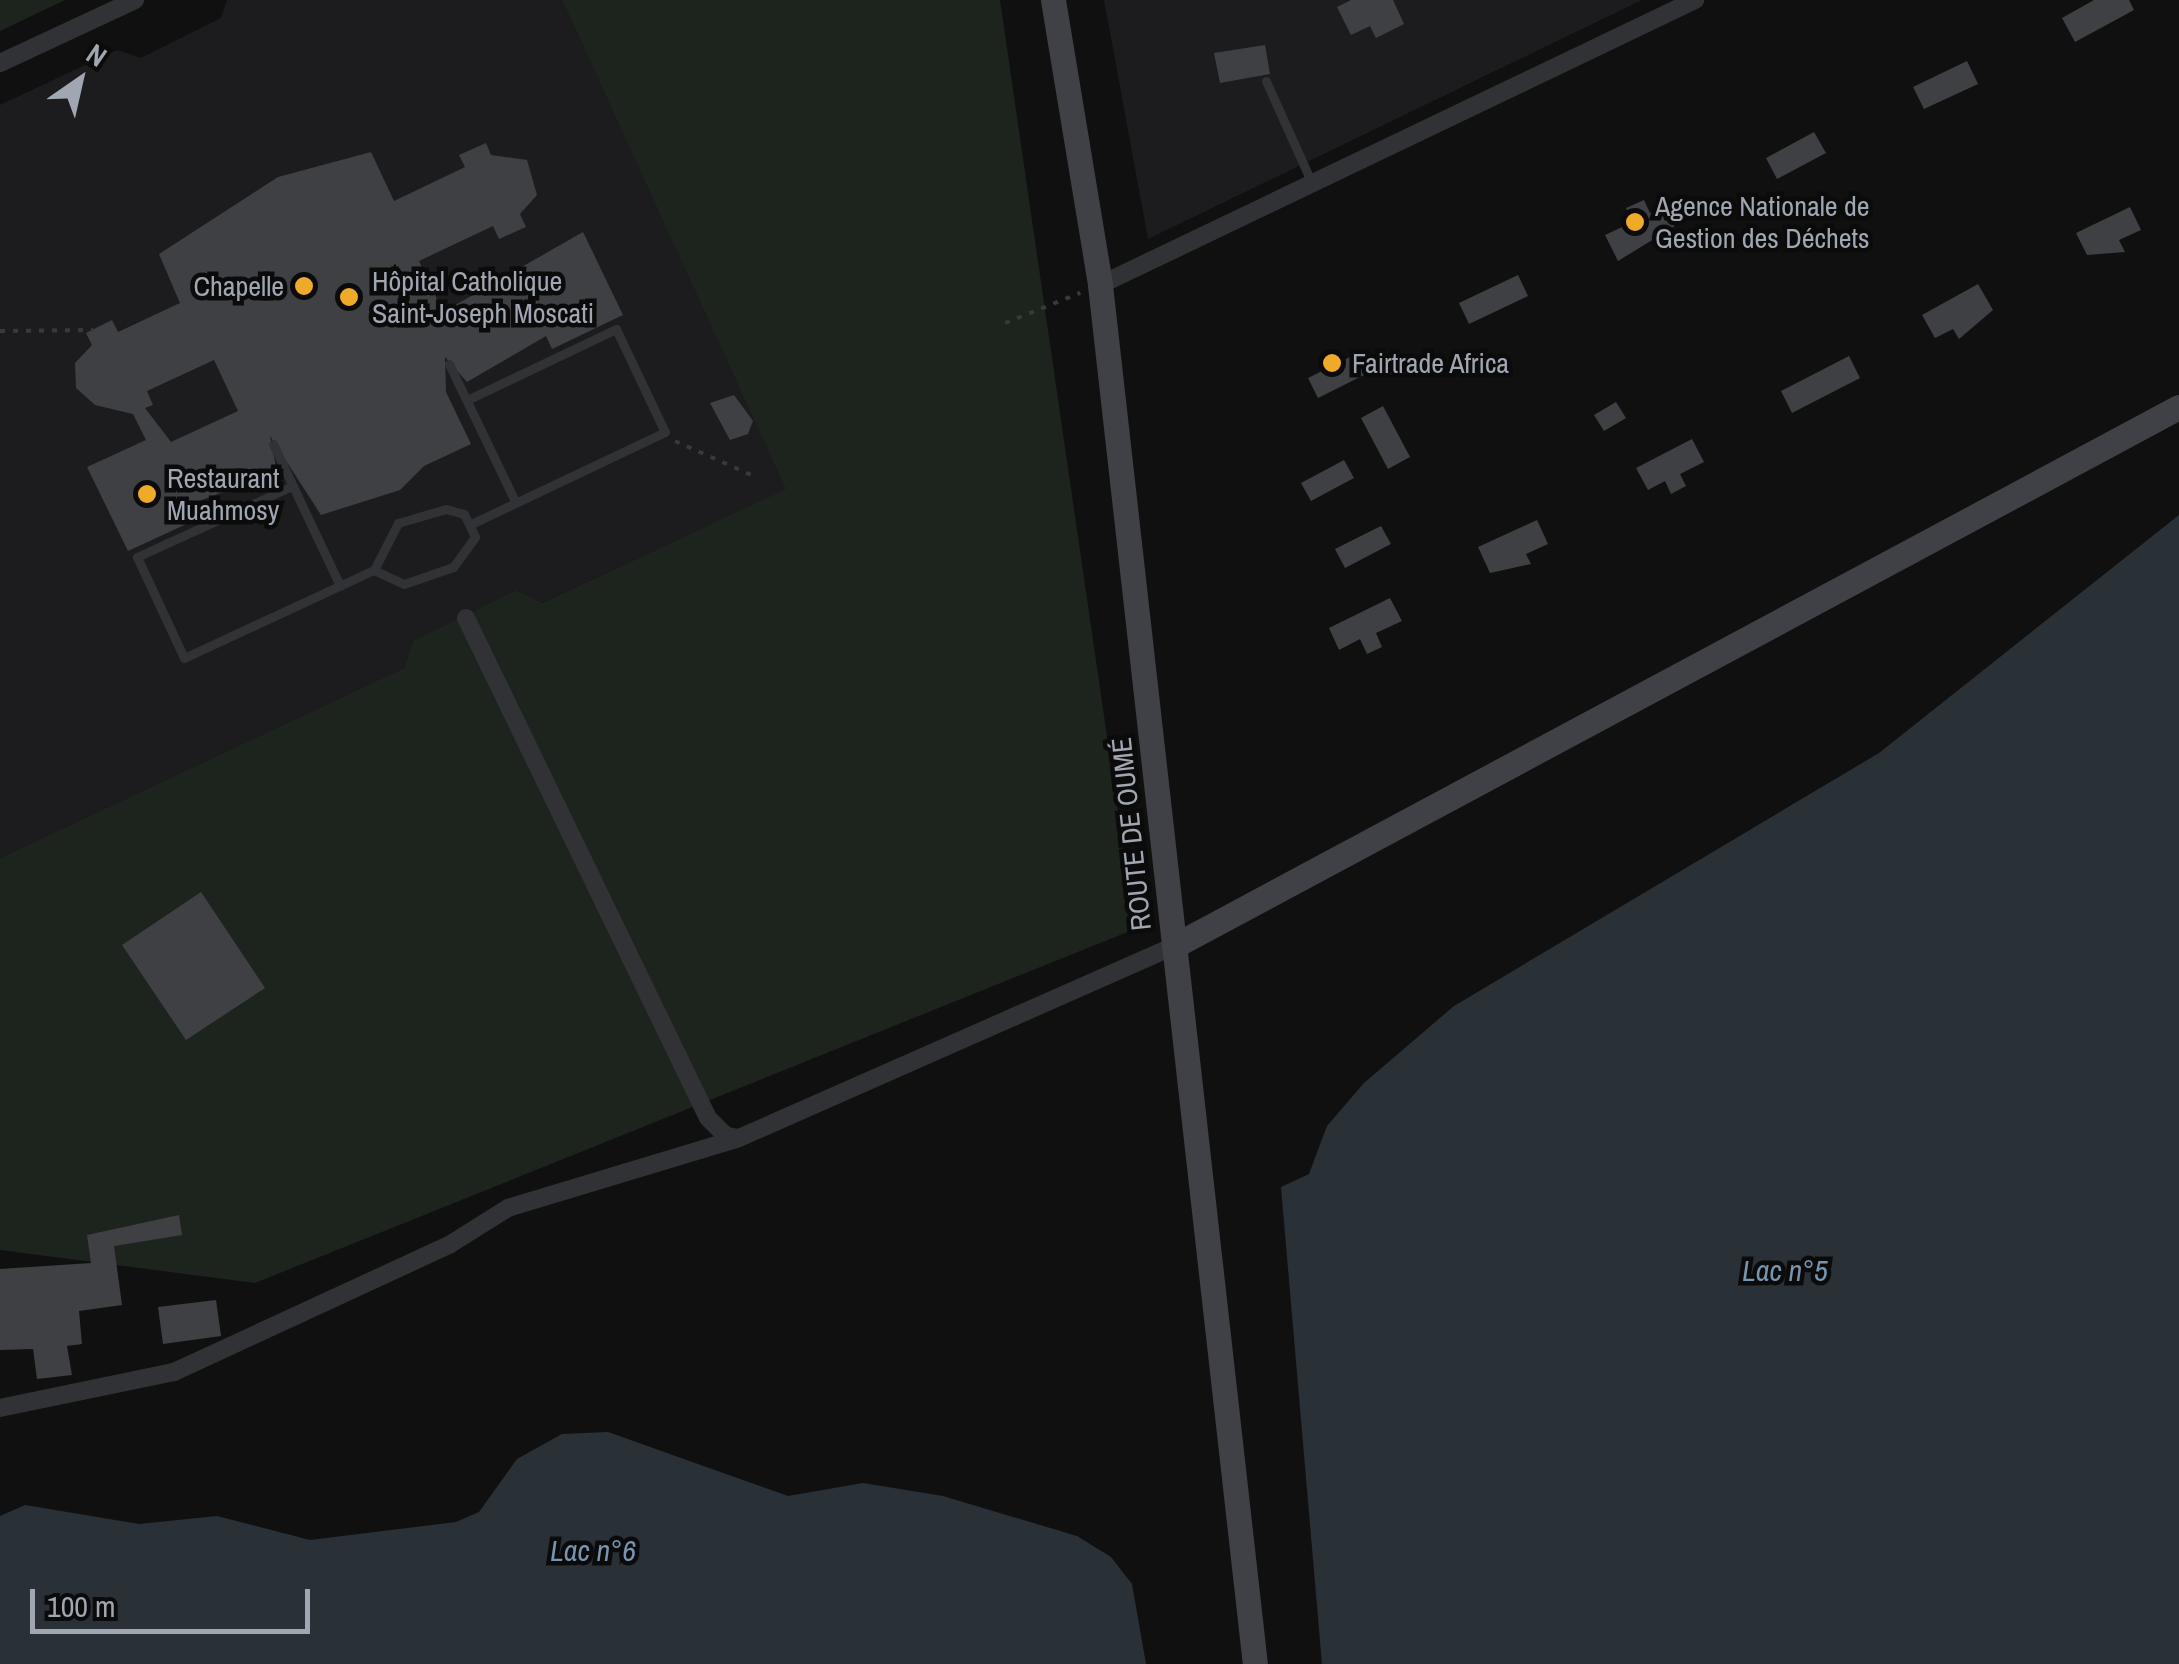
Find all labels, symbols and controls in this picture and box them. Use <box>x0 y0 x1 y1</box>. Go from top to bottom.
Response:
north arrow <box>30 30 130 130</box>
text: N <box>79 35 114 76</box>
place label: Agence Nationale de Gestion des Déchets <box>1655 189 1869 255</box>
marker: Agence Nationale de Gestion des Déchets <box>1624 211 1646 233</box>
place label: Hôpital Catholique Saint-Joseph Moscati <box>372 264 594 330</box>
place label: Chapelle <box>193 269 284 303</box>
marker: Chapelle <box>293 275 315 297</box>
marker: Hôpital Catholique Saint-Joseph Moscati <box>336 284 362 310</box>
place label: Fairtrade Africa <box>1352 346 1510 380</box>
marker: Fairtrade Africa <box>1321 352 1343 374</box>
place label: Restaurant Muahmosy <box>167 461 279 527</box>
marker: Restaurant Muahmosy <box>136 483 158 505</box>
street label: ROUTE DE OUMÉ <box>1104 736 1158 932</box>
water label: Lac n°5 <box>1742 1252 1828 1288</box>
water label: Lac n°6 <box>550 1532 636 1568</box>
scale bar <box>35 1569 315 1631</box>
text: 100 m <box>47 1586 115 1626</box>

